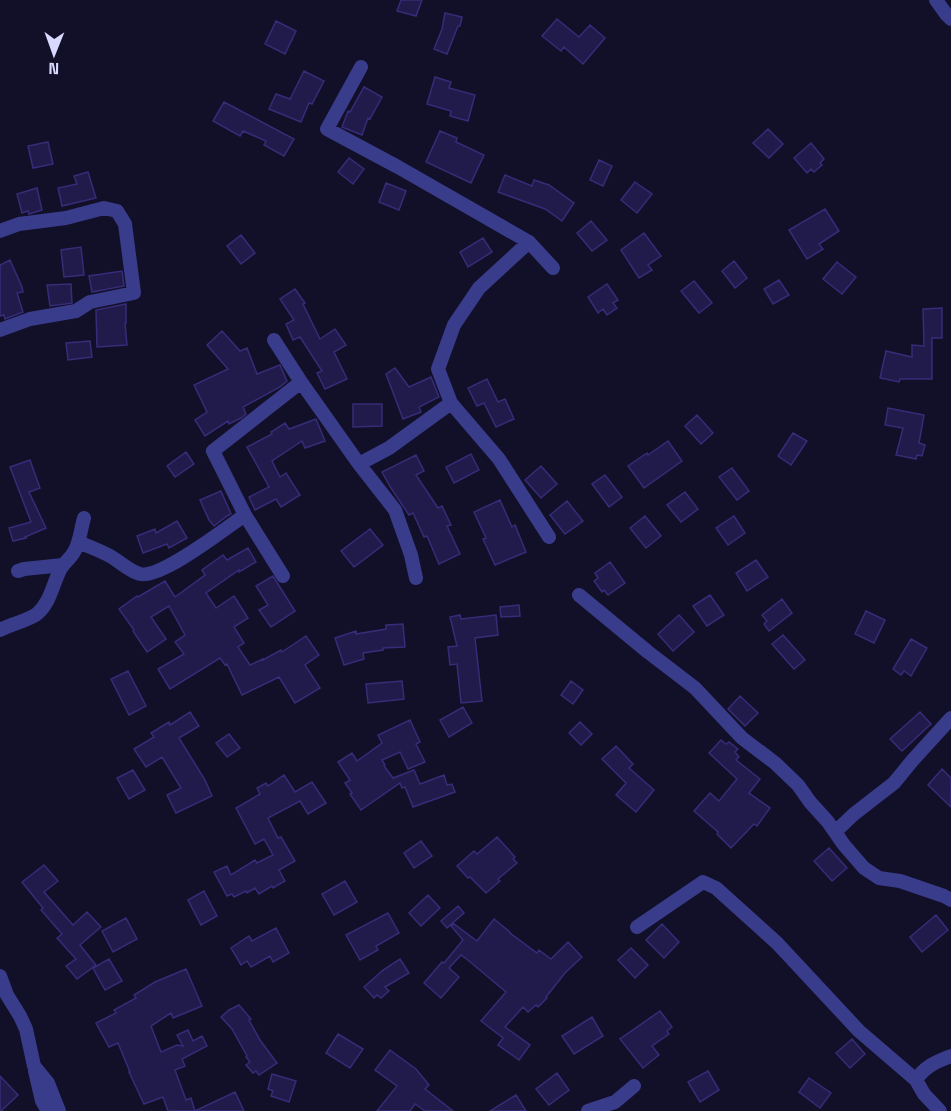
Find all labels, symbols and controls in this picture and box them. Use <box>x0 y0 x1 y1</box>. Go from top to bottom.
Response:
north arrow <box>24 24 84 84</box>
text: N <box>48 58 59 79</box>

